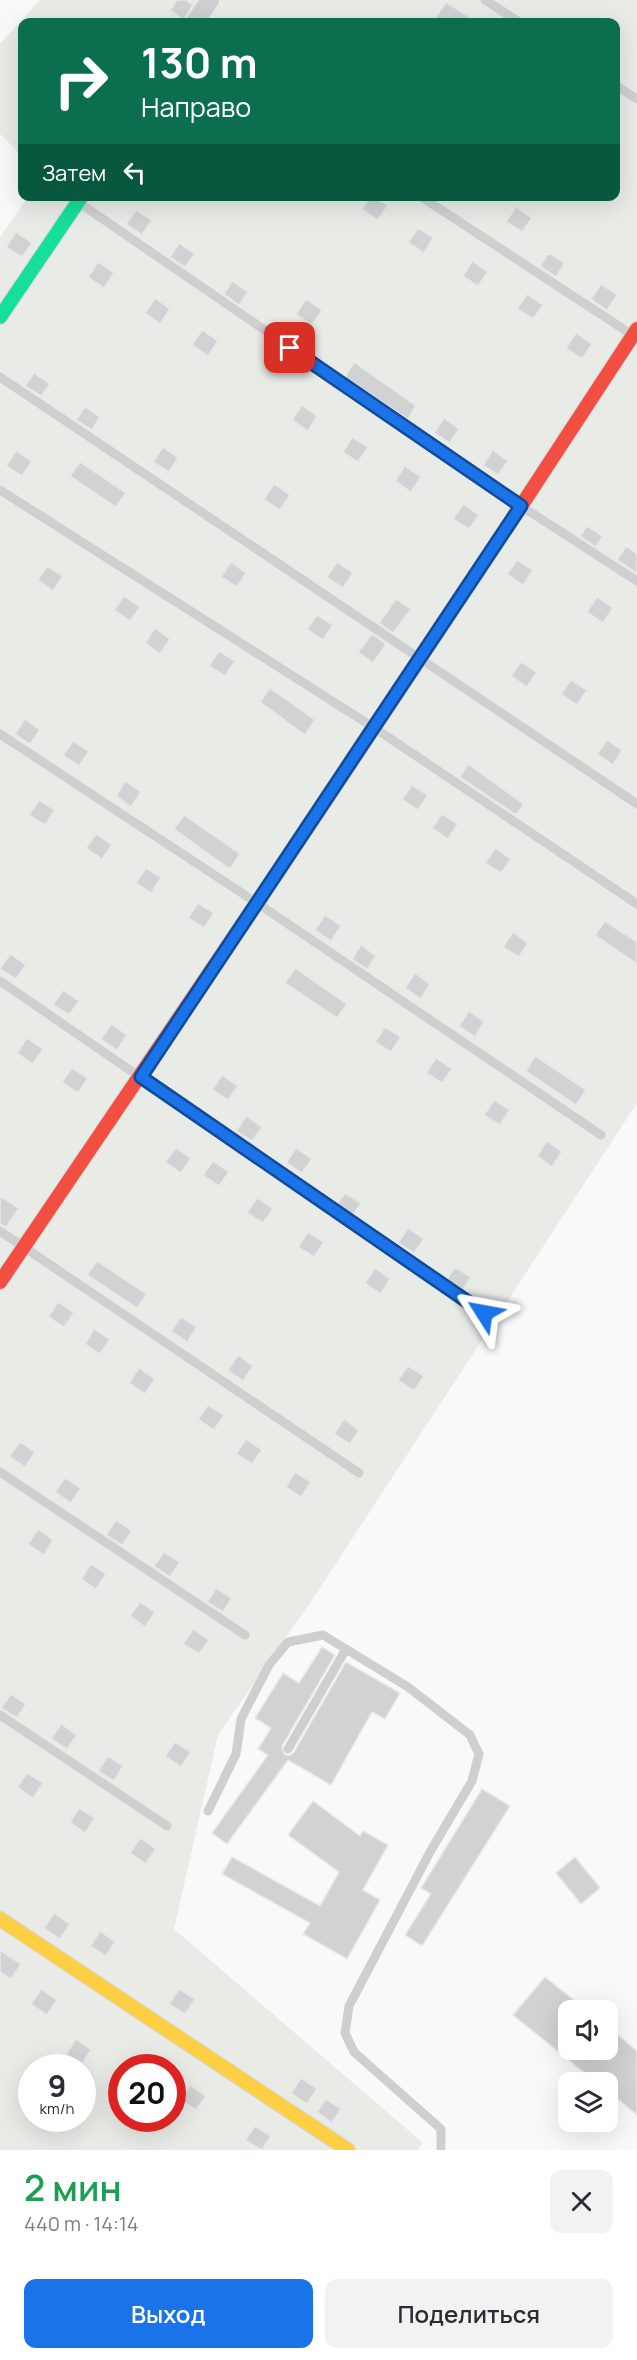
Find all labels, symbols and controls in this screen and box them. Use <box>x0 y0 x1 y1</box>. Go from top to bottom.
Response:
text: 130 m <box>141 33 258 91</box>
icon: right <box>42 42 120 120</box>
text: Направо <box>141 88 251 125</box>
icon: left <box>118 156 151 189</box>
text: Затем <box>42 158 106 188</box>
pin <box>264 322 315 373</box>
icon: arrive <box>273 331 306 364</box>
position arrow <box>452 1281 516 1345</box>
map controls <box>558 2000 618 2132</box>
button: sound <box>558 2000 618 2060</box>
speed limit sign: 20 <box>108 2054 186 2132</box>
text: 9 <box>48 2065 66 2106</box>
button: layers <box>558 2072 618 2132</box>
text: km/h <box>40 2098 74 2119</box>
text: 2 мин <box>24 2163 121 2212</box>
button: close <box>550 2170 613 2233</box>
text: 440 m · 14:14 <box>24 2210 139 2237</box>
button: Выход <box>24 2279 313 2348</box>
button: Поделиться <box>325 2279 613 2348</box>

